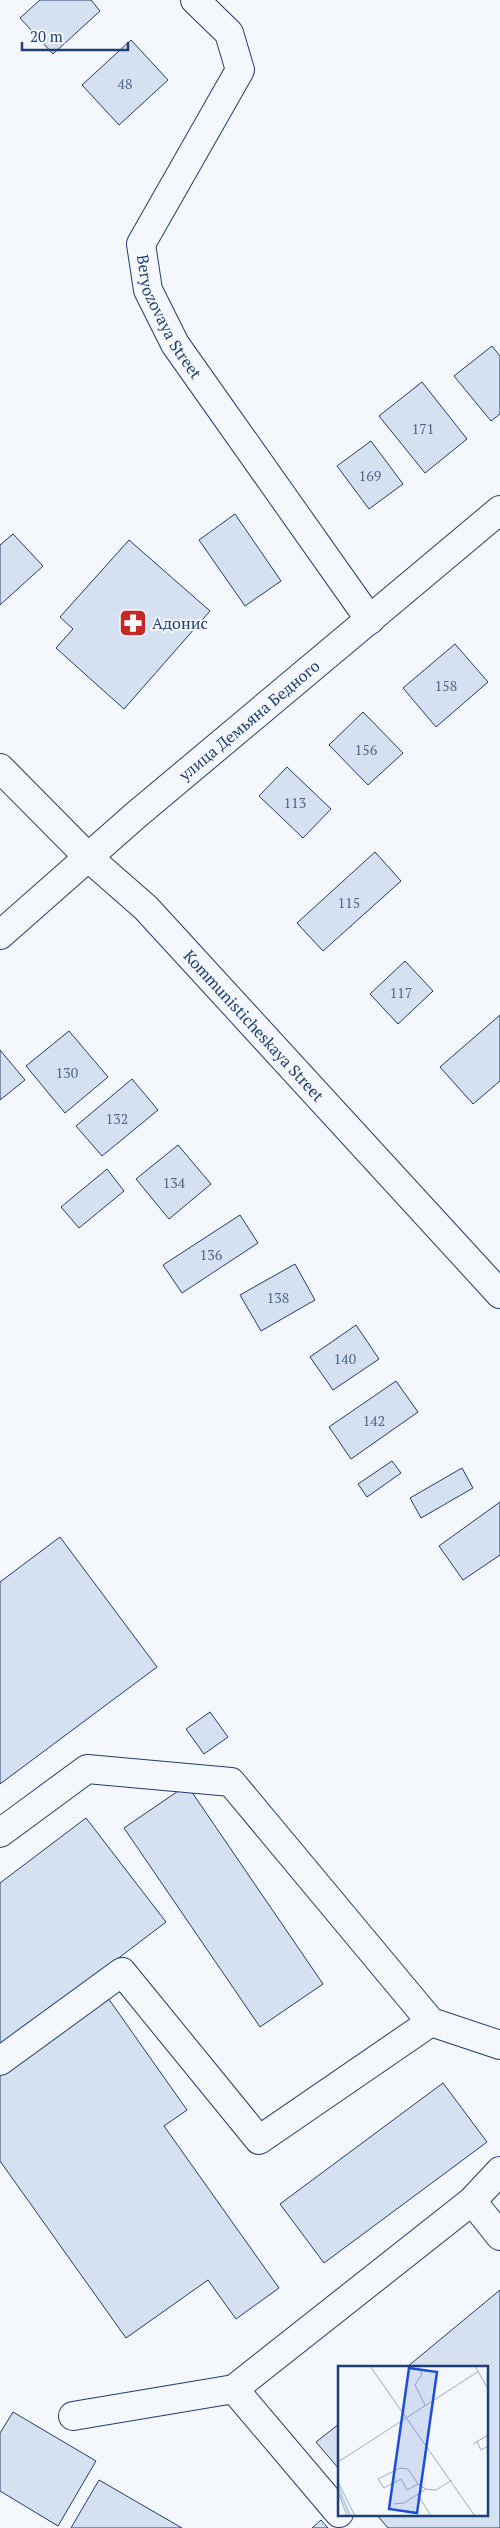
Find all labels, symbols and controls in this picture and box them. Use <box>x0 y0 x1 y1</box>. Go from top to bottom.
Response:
scale bar <box>22 20 129 52</box>
text: 20 m <box>30 26 63 46</box>
house number: 48 <box>118 74 132 93</box>
street label: Beryozovaya Street <box>132 253 207 383</box>
house number: 171 <box>412 419 434 438</box>
house number: 169 <box>359 466 381 485</box>
pharmacy icon: Адонис <box>118 608 148 638</box>
place label: Адонис <box>152 612 208 634</box>
street label: улица Демьяна Бедного <box>173 655 324 786</box>
house number: 158 <box>435 676 457 695</box>
house number: 156 <box>355 740 378 759</box>
house number: 113 <box>284 793 306 812</box>
house number: 115 <box>338 893 360 912</box>
street label: Kommunisticheskaya Street <box>179 945 329 1106</box>
house number: 117 <box>390 983 412 1002</box>
house number: 130 <box>56 1063 78 1082</box>
house number: 132 <box>106 1109 128 1128</box>
house number: 134 <box>163 1173 186 1192</box>
house number: 136 <box>200 1245 223 1264</box>
house number: 138 <box>267 1288 289 1307</box>
house number: 140 <box>334 1349 356 1368</box>
house number: 142 <box>363 1411 385 1430</box>
inset map <box>338 2366 488 2516</box>

